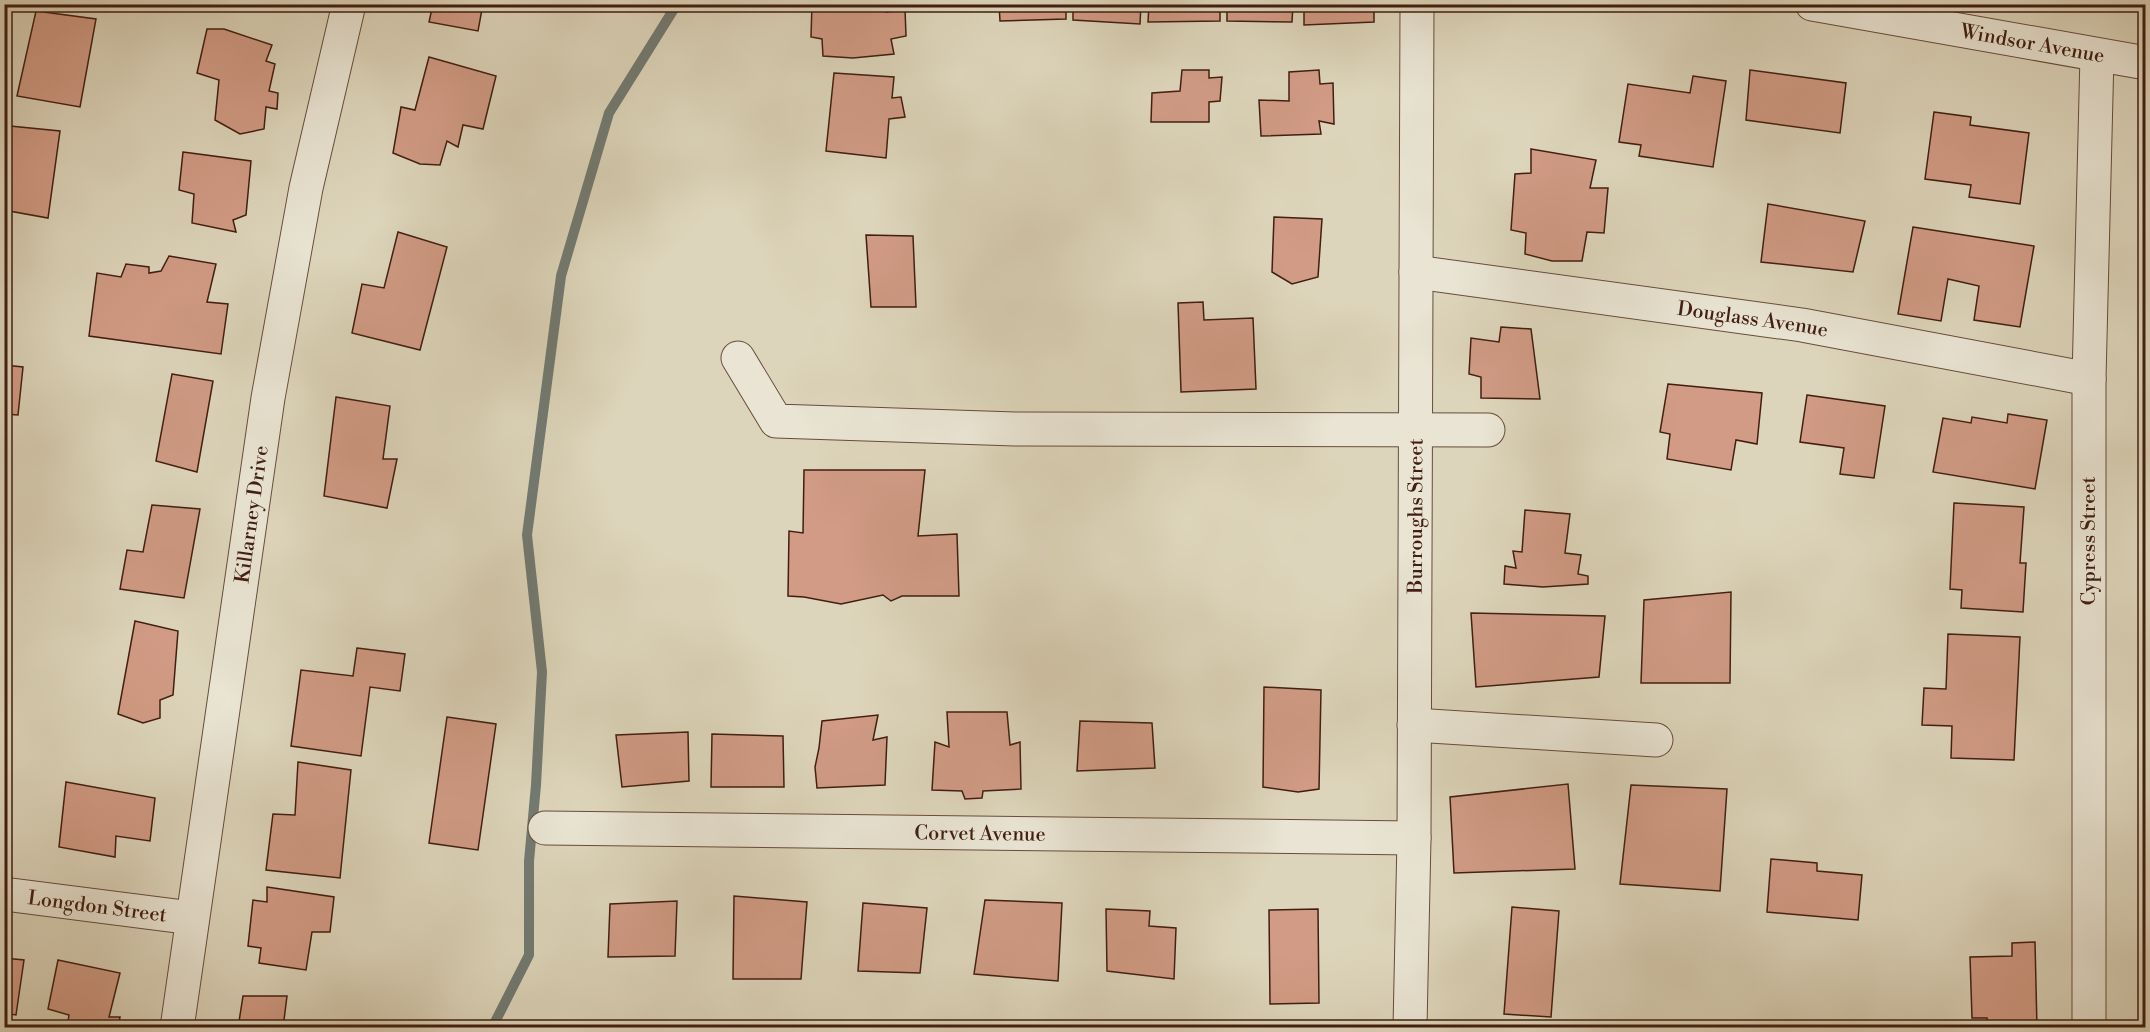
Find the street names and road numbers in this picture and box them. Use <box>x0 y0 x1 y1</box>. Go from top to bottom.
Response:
street label: Windsor Avenue <box>1957 19 2106 69</box>
street label: Douglass Avenue <box>1676 297 1830 344</box>
street label: Burroughs Street <box>1404 438 1429 595</box>
street label: Killarney Drive <box>230 444 275 585</box>
street label: Cypress Street <box>2077 476 2102 606</box>
street label: Corvet Avenue <box>914 821 1046 848</box>
street label: Longdon Street <box>26 886 168 929</box>

